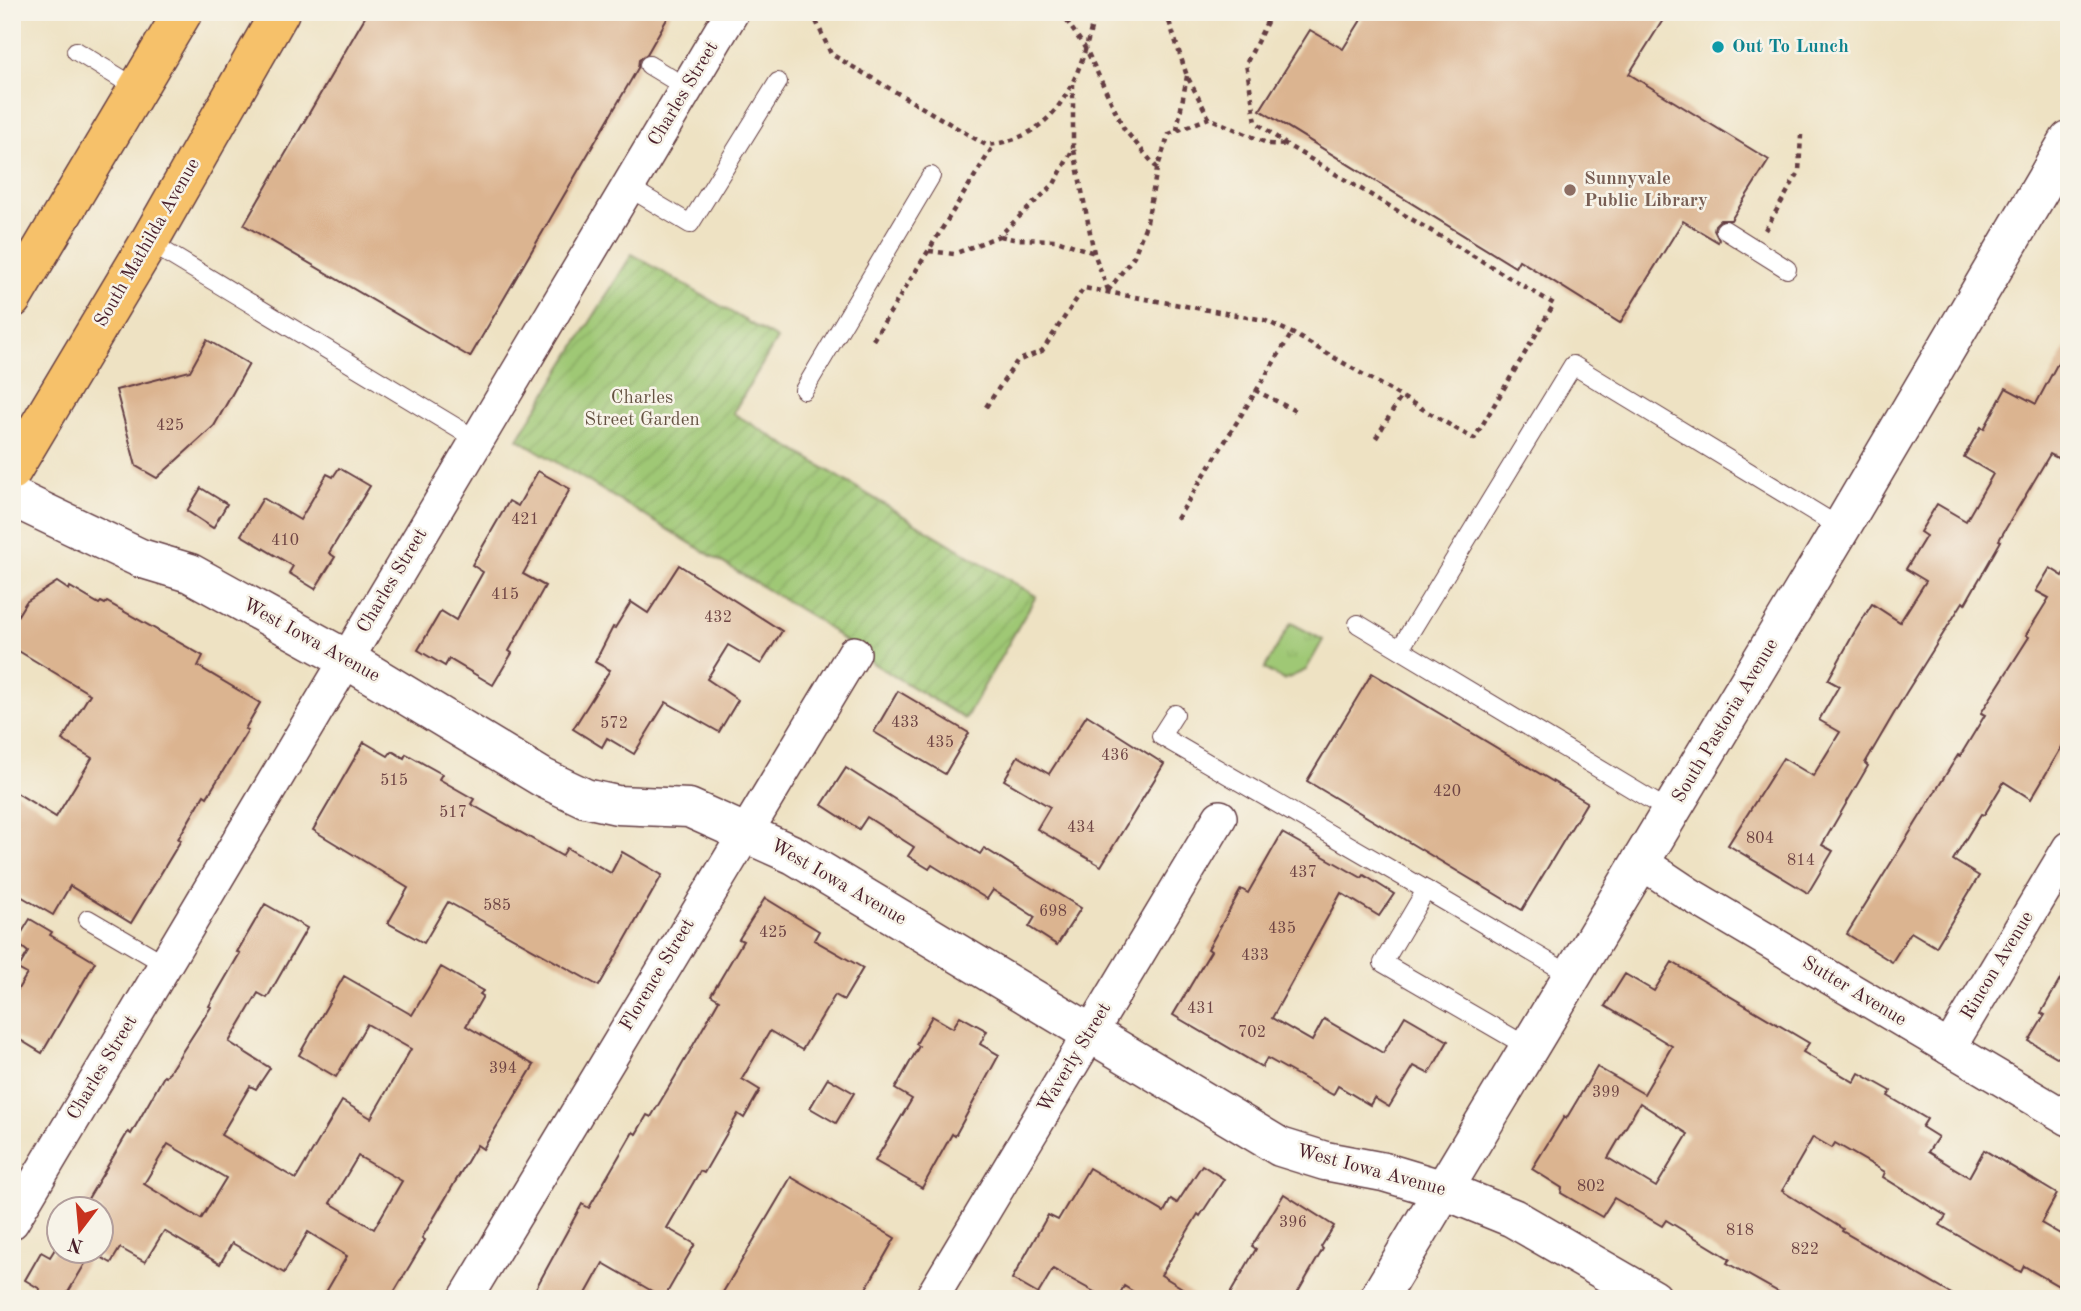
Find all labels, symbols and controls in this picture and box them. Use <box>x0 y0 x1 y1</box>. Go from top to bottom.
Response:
place label: Out To Lunch <box>1732 38 1849 57</box>
street label: Charles Street <box>645 39 723 149</box>
marker: Out To Lunch <box>1710 39 1726 55</box>
street label: South Mathilda Avenue <box>92 155 204 331</box>
place label: Sunnyvale Public Library <box>1584 170 1708 211</box>
marker: Sunnyvale Public Library <box>1562 182 1578 198</box>
park label: Charles Street Garden <box>584 389 700 430</box>
house number: 425 <box>156 418 184 434</box>
house number: 421 <box>511 512 539 528</box>
street label: Charles Street <box>354 526 432 636</box>
house number: 410 <box>271 533 299 549</box>
house number: 415 <box>491 587 519 603</box>
street label: West Iowa Avenue <box>239 596 383 686</box>
house number: 432 <box>704 610 732 626</box>
street label: South Pastoria Avenue <box>1670 636 1782 806</box>
house number: 433 <box>891 715 919 731</box>
house number: 572 <box>600 716 628 732</box>
house number: 435 <box>926 735 954 751</box>
house number: 436 <box>1101 748 1129 764</box>
house number: 515 <box>380 773 408 789</box>
house number: 420 <box>1433 784 1461 800</box>
house number: 517 <box>439 805 467 821</box>
house number: 434 <box>1067 820 1095 836</box>
house number: 804 <box>1746 831 1774 847</box>
street label: West Iowa Avenue <box>767 836 909 930</box>
house number: 814 <box>1787 853 1815 869</box>
house number: 437 <box>1289 865 1317 881</box>
house number: 585 <box>483 898 511 914</box>
house number: 698 <box>1039 904 1067 920</box>
street label: Rincon Avenue <box>1958 909 2038 1023</box>
street label: Florence Street <box>617 916 699 1034</box>
house number: 435 <box>1268 921 1296 937</box>
house number: 425 <box>759 925 787 941</box>
house number: 433 <box>1241 948 1269 964</box>
street label: Sutter Avenue <box>1799 954 1909 1030</box>
street label: Waverly Street <box>1035 1000 1115 1116</box>
house number: 431 <box>1187 1001 1215 1017</box>
street label: Charles Street <box>64 1013 142 1123</box>
house number: 702 <box>1238 1025 1266 1041</box>
house number: 394 <box>489 1061 517 1077</box>
house number: 399 <box>1592 1085 1620 1101</box>
street label: West Iowa Avenue <box>1295 1142 1447 1200</box>
house number: 802 <box>1577 1179 1605 1195</box>
north arrow <box>46 1196 116 1266</box>
house number: 396 <box>1279 1215 1307 1231</box>
house number: 818 <box>1726 1223 1754 1239</box>
text: N <box>66 1233 86 1255</box>
house number: 822 <box>1791 1242 1819 1258</box>

